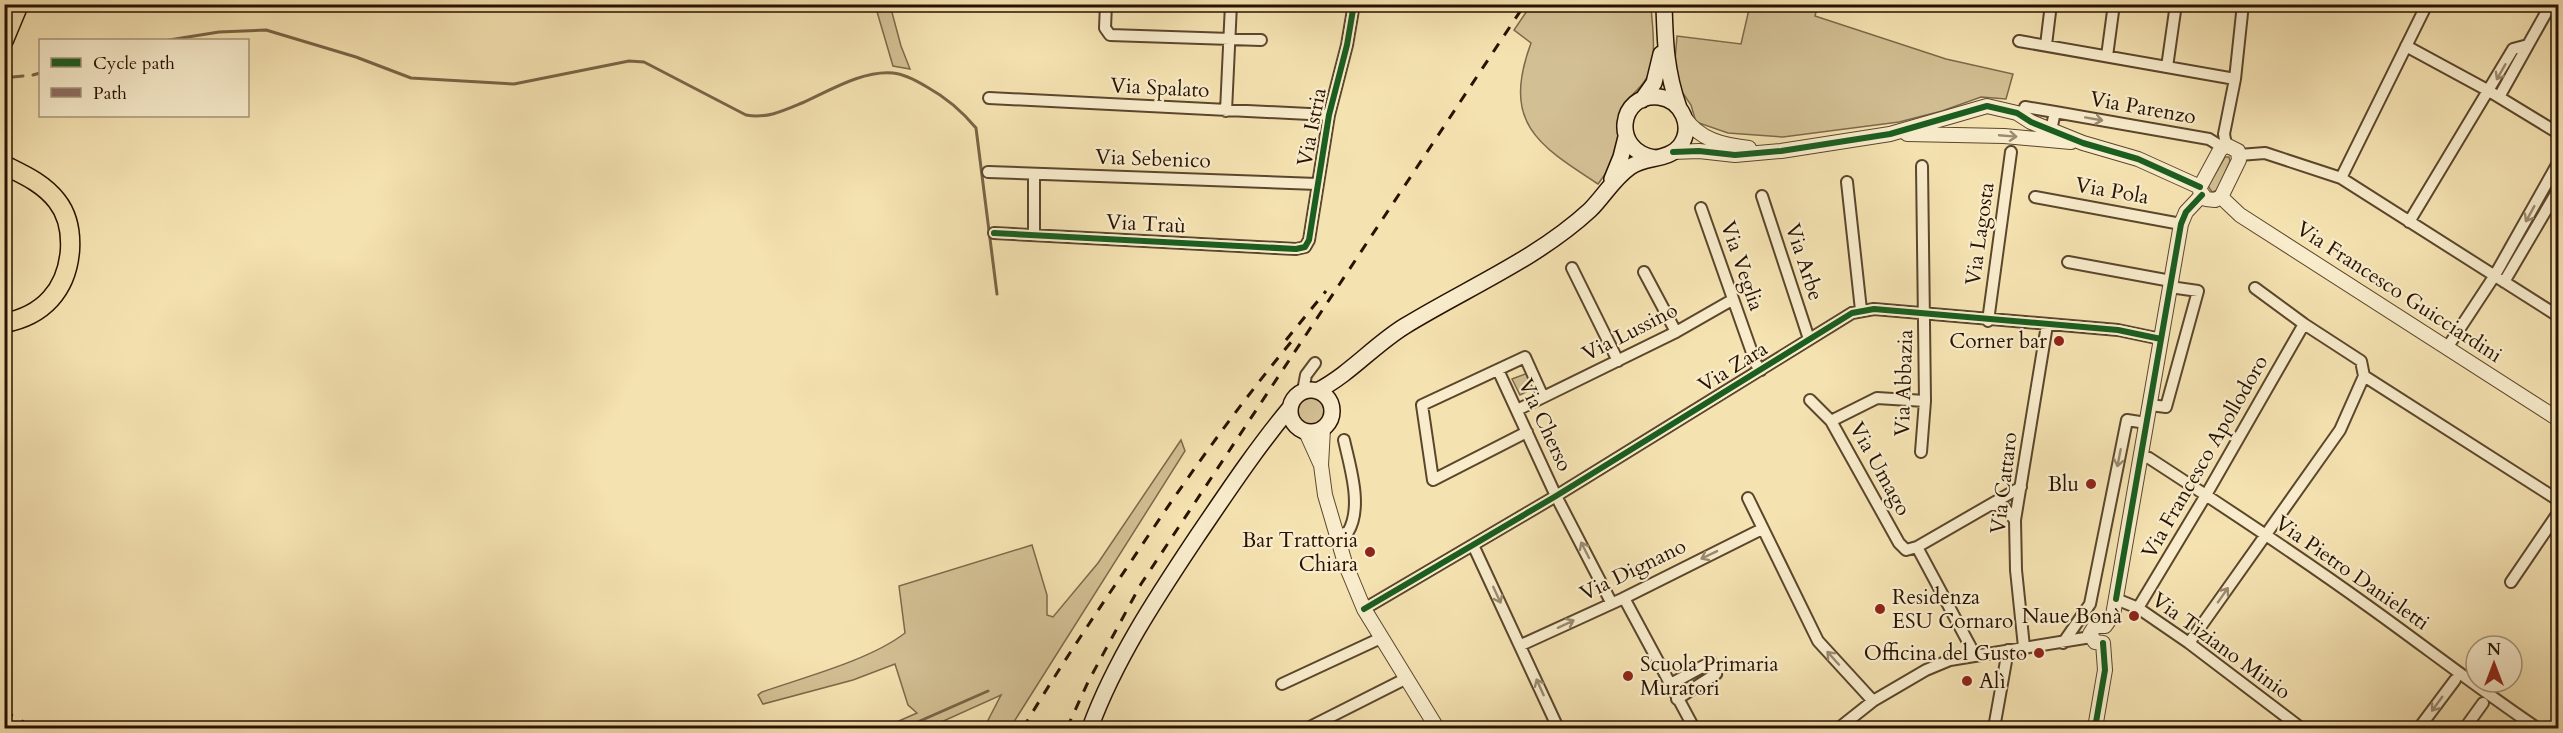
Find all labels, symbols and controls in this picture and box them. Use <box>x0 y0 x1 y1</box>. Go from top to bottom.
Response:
legend <box>39 39 249 117</box>
text: Cycle path <box>93 51 175 76</box>
one-way arrow <box>2495 63 2507 80</box>
street label: Via Spalato <box>1110 71 1210 105</box>
text: Path <box>93 81 127 106</box>
street label: Via Parenzo <box>2088 84 2198 132</box>
street label: Via Istria <box>1290 85 1334 169</box>
one-way arrow <box>2084 114 2104 125</box>
one-way arrow <box>1997 131 2017 142</box>
street label: Via Sebenico <box>1095 142 1211 176</box>
street label: Via Pola <box>2073 170 2151 212</box>
street label: Via Lagosta <box>1958 181 2002 287</box>
one-way arrow <box>2524 204 2535 222</box>
street label: Via Traù <box>1105 207 1187 241</box>
street label: Via Francesco Guicciardini <box>2290 214 2508 370</box>
street label: Via Veglia <box>1713 217 1771 315</box>
street label: Via Arbe <box>1778 220 1830 304</box>
street label: Via Lussino <box>1577 296 1683 368</box>
place label: Corner bar <box>1949 327 2047 356</box>
street label: Via Abbazia <box>1888 329 1920 437</box>
street label: Via Zara <box>1693 334 1773 400</box>
marker: Corner bar <box>2052 334 2066 348</box>
street label: Via Francesco Apollodoro <box>2135 350 2275 564</box>
street label: Via Cherso <box>1511 374 1579 476</box>
street label: Via Umago <box>1842 417 1918 521</box>
street label: Via Cattaro <box>1983 430 2025 536</box>
one-way arrow <box>2113 448 2124 467</box>
place label: Blu <box>2048 470 2079 499</box>
marker: Blu <box>2084 477 2098 491</box>
street label: Via Pietro Danieletti <box>2269 509 2435 637</box>
place label: Bar Trattoria Chiara <box>1242 526 1358 579</box>
street label: Via Dignano <box>1575 532 1691 608</box>
one-way arrow <box>1578 542 1590 560</box>
marker: Bar Trattoria Chiara <box>1363 545 1377 559</box>
one-way arrow <box>1700 549 1718 561</box>
place label: Residenza ESU Cornaro <box>1892 583 2013 636</box>
one-way arrow <box>1492 586 1503 604</box>
street label: Via Tiziano Minio <box>2146 586 2296 706</box>
one-way arrow <box>2217 588 2229 604</box>
marker: Residenza ESU Cornaro <box>1873 602 1887 616</box>
place label: Naue Bonà <box>2022 602 2122 631</box>
marker: Naue Bonà <box>2127 609 2141 623</box>
one-way arrow <box>1557 617 1575 629</box>
north arrow <box>2464 634 2524 694</box>
place label: Officina del Gusto <box>1864 639 2027 668</box>
text: N <box>2487 639 2501 661</box>
marker: Officina del Gusto <box>2032 646 2046 660</box>
place label: Scuola Primaria Muratori <box>1640 650 1779 703</box>
one-way arrow <box>1826 650 1840 665</box>
place label: Alì <box>1979 667 2006 696</box>
marker: Scuola Primaria Muratori <box>1621 669 1635 683</box>
marker: Alì <box>1960 674 1974 688</box>
one-way arrow <box>1533 678 1544 696</box>
one-way arrow <box>2431 696 2443 712</box>

